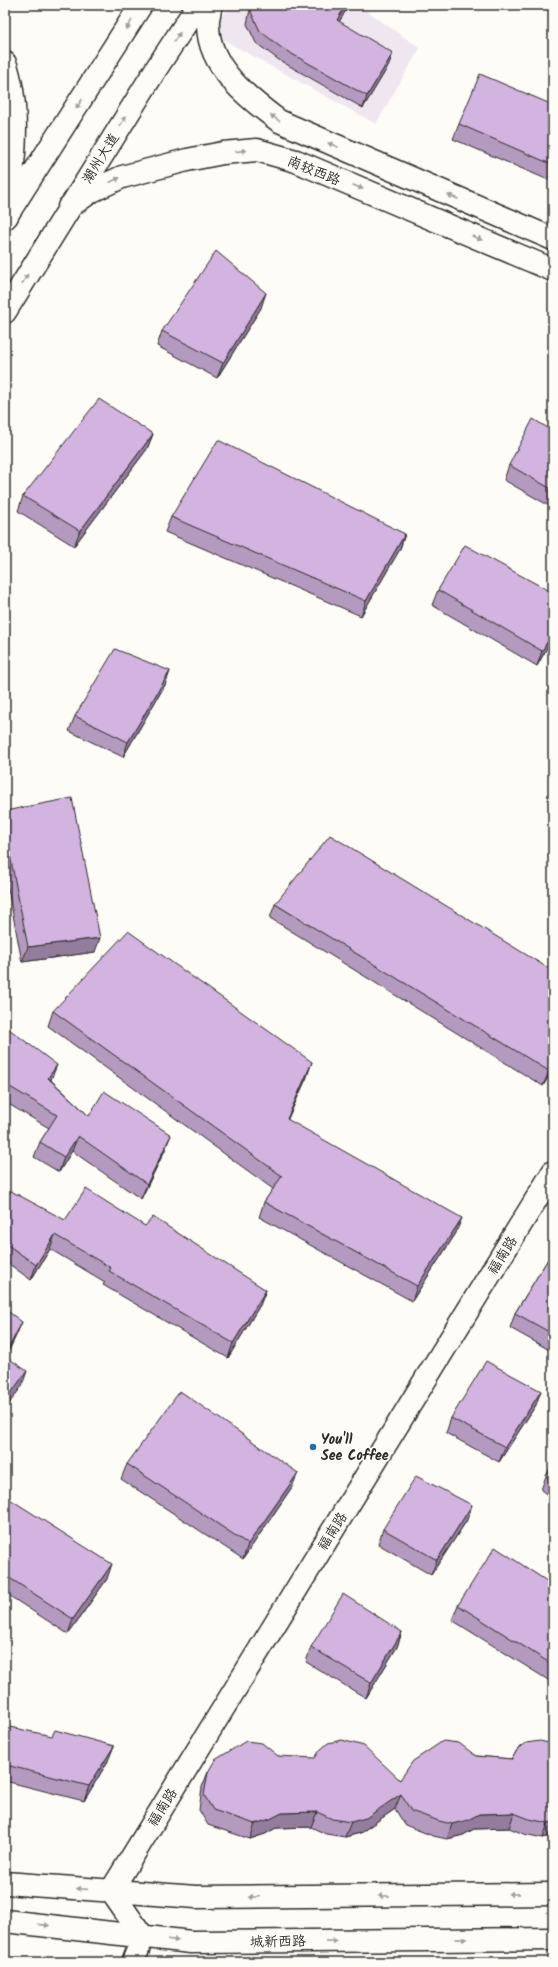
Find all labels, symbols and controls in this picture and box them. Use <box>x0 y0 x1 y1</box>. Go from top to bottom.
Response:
one-way arrow <box>125 19 132 31</box>
one-way arrow <box>173 32 181 42</box>
one-way arrow <box>75 98 82 110</box>
one-way arrow <box>269 114 280 122</box>
one-way arrow <box>120 115 127 127</box>
street label: 潮州大道 <box>77 129 125 188</box>
one-way arrow <box>328 142 339 148</box>
one-way arrow <box>235 148 247 155</box>
street label: 南较西路 <box>284 150 344 192</box>
one-way arrow <box>109 177 120 183</box>
one-way arrow <box>352 185 364 191</box>
one-way arrow <box>446 193 458 199</box>
one-way arrow <box>472 235 483 241</box>
one-way arrow <box>22 273 29 285</box>
street label: 福南路 <box>482 1232 523 1279</box>
place label: You'll See Coffee <box>321 1429 389 1467</box>
marker: You'll See Coffee <box>308 1442 318 1452</box>
street label: 福南路 <box>312 1508 353 1555</box>
street label: 福南路 <box>142 1784 183 1831</box>
one-way arrow <box>76 1885 88 1892</box>
one-way arrow <box>507 1891 520 1897</box>
one-way arrow <box>378 1892 390 1899</box>
one-way arrow <box>247 1894 260 1900</box>
one-way arrow <box>38 1922 50 1929</box>
street label: 城新西路 <box>250 1931 306 1953</box>
one-way arrow <box>455 1936 467 1943</box>
one-way arrow <box>167 1937 179 1943</box>
one-way arrow <box>325 1938 338 1944</box>

